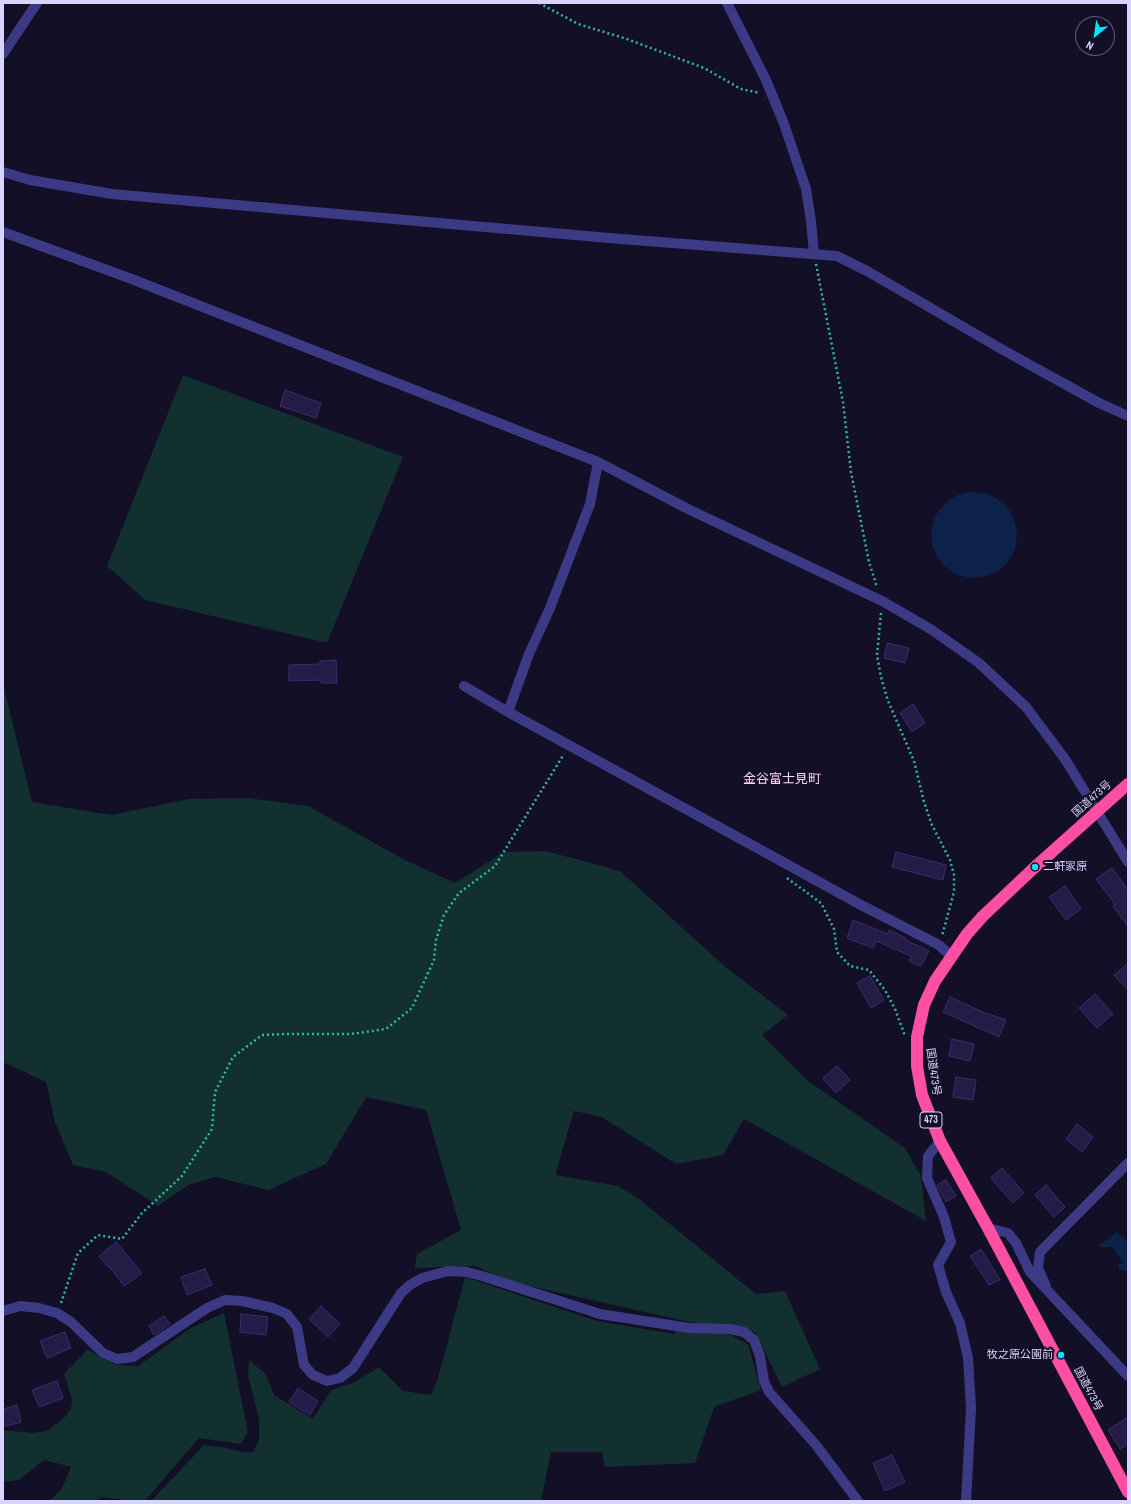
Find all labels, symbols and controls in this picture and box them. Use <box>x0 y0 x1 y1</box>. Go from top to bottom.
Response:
north arrow <box>1075 16 1115 56</box>
text: N <box>1083 38 1096 53</box>
district label: 金谷富士見町 <box>743 772 821 788</box>
street label: 国道473号 <box>1070 778 1114 820</box>
place label: 二軒家原 <box>1043 860 1087 874</box>
marker: 二軒家原 <box>1030 862 1040 872</box>
street label: 国道473号 <box>923 1047 943 1097</box>
road number: 473 <box>920 1112 942 1128</box>
place label: 牧之原公園前 <box>987 1348 1053 1362</box>
marker: 牧之原公園前 <box>1056 1350 1066 1360</box>
street label: 国道473号 <box>1071 1365 1105 1413</box>

